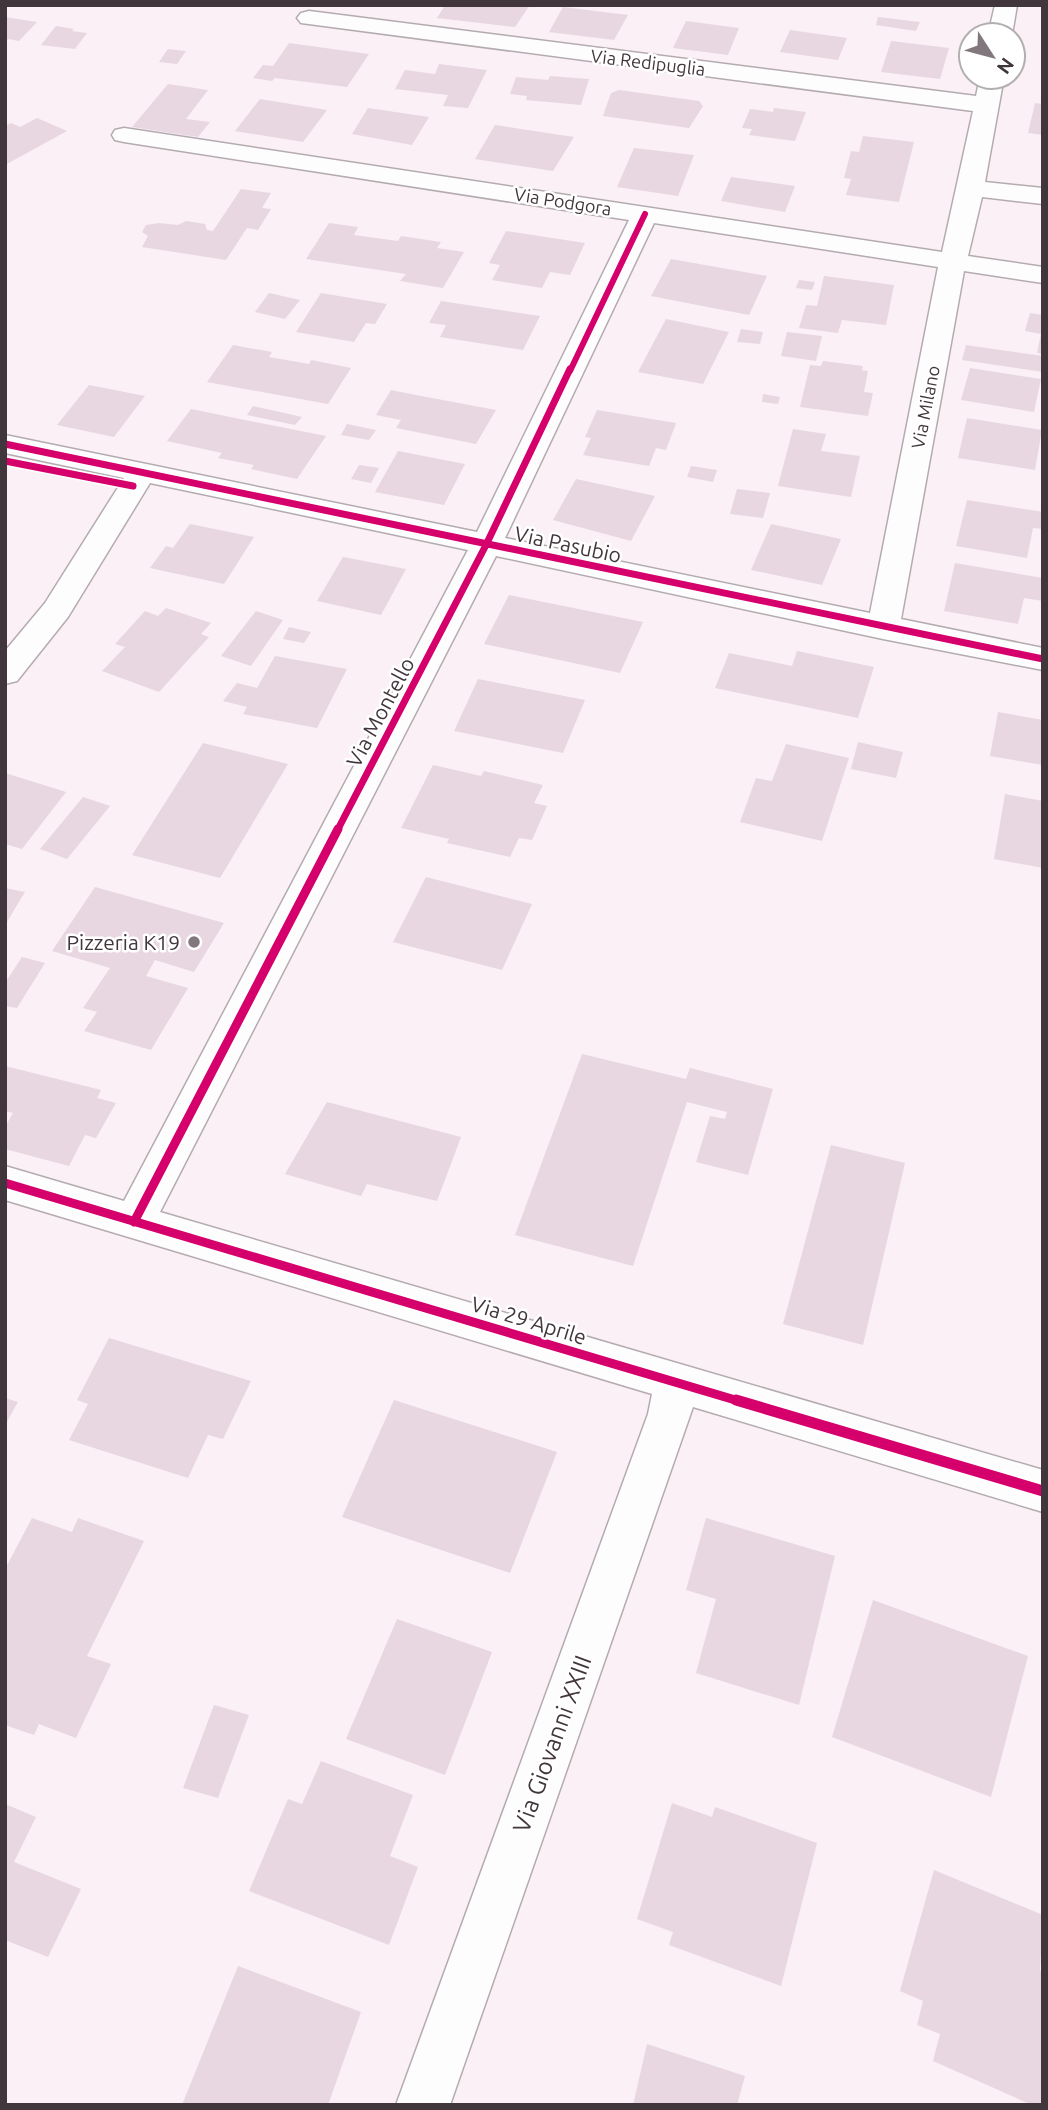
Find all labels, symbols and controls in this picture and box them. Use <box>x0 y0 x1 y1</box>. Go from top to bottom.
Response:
north arrow <box>957 21 1027 91</box>
street label: Via Redipuglia <box>590 45 706 79</box>
text: N <box>993 54 1019 78</box>
street label: Via Podgora <box>513 183 613 219</box>
street label: Via Milano <box>907 364 943 450</box>
street label: Via Pasubio <box>512 521 624 567</box>
street label: Via Montello <box>341 653 419 771</box>
place label: Pizzeria K19 <box>66 930 180 954</box>
marker: Pizzeria K19 <box>186 934 202 950</box>
street label: Via 29 Aprile <box>468 1291 590 1349</box>
street label: Via Giovanni XXIII <box>507 1652 597 1836</box>

